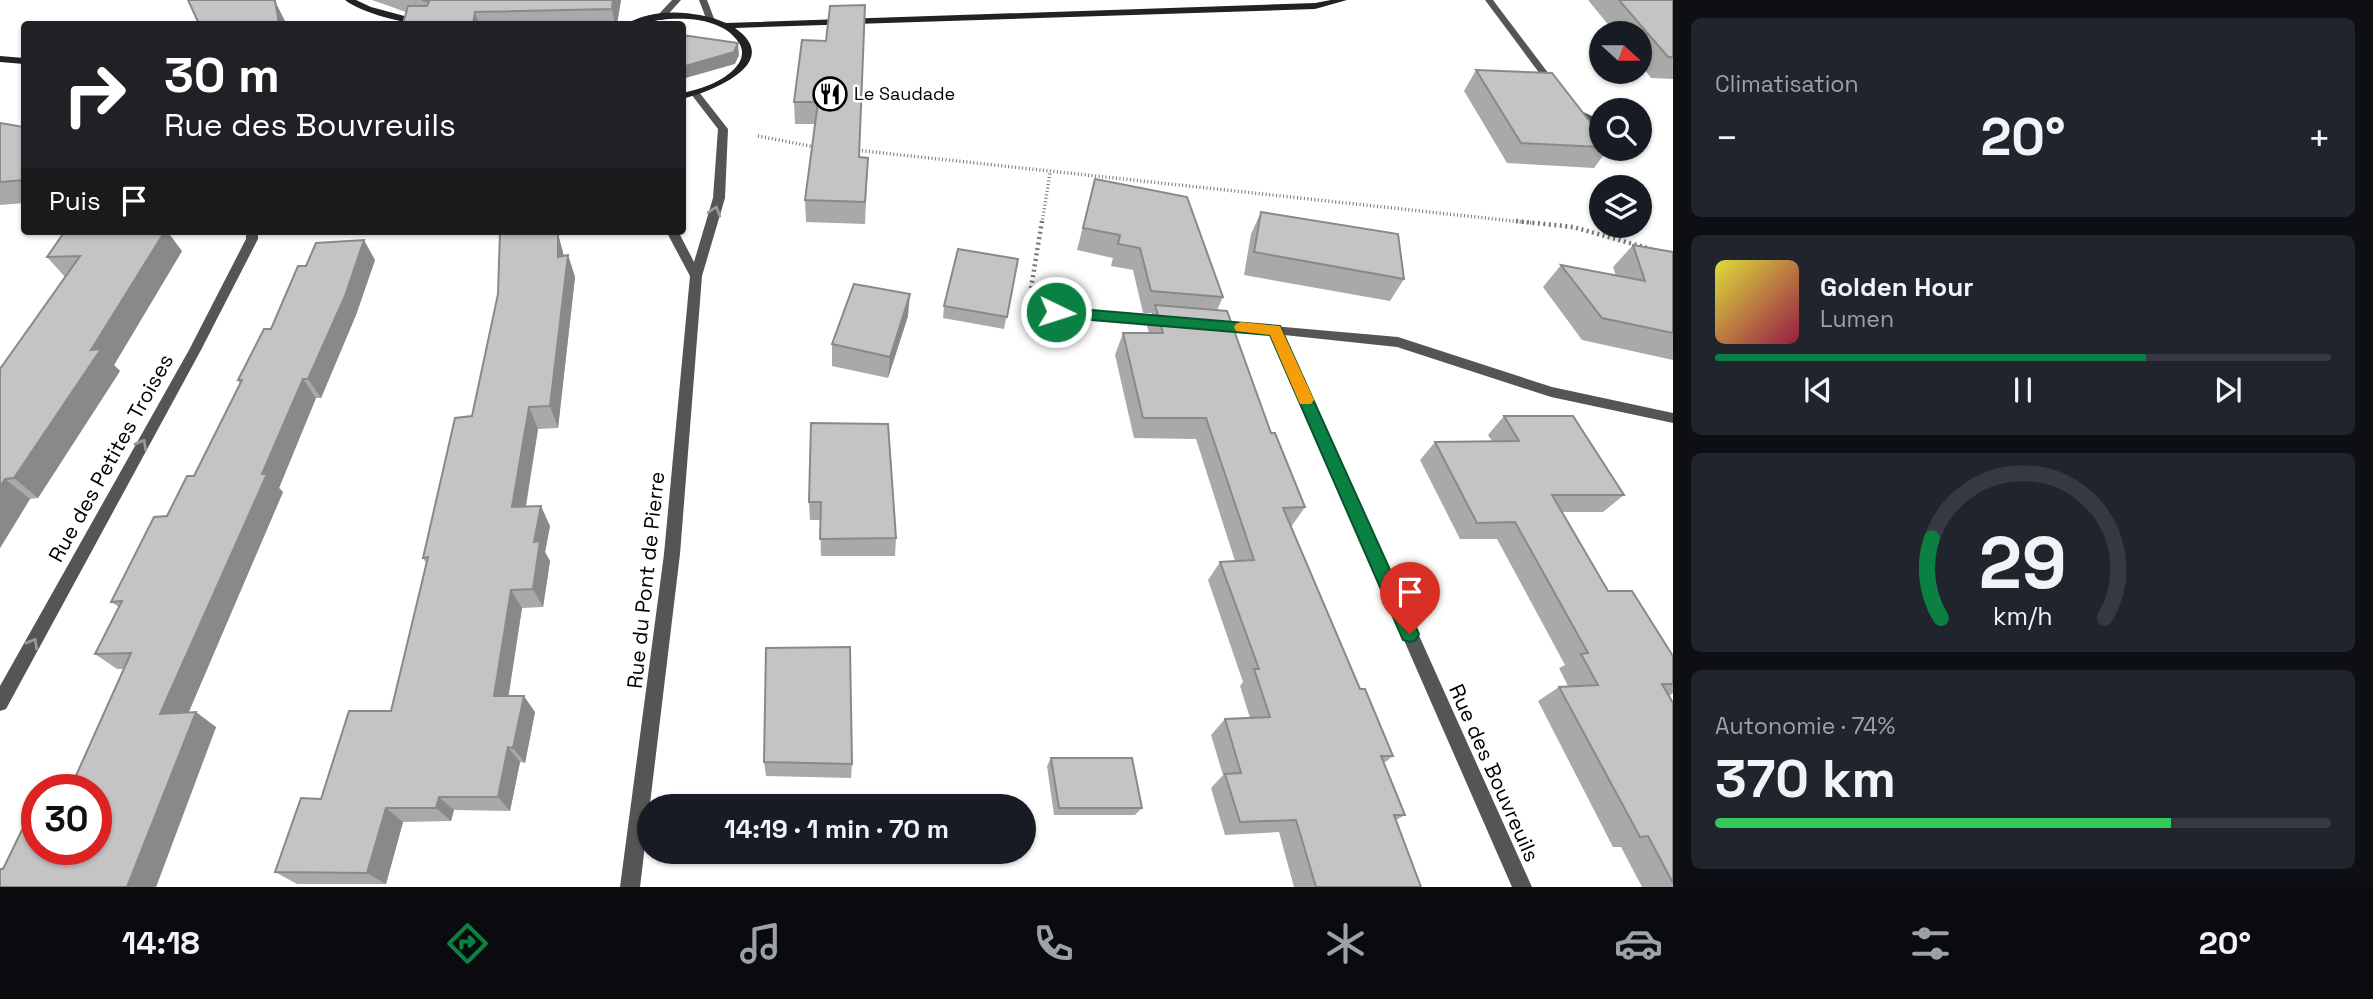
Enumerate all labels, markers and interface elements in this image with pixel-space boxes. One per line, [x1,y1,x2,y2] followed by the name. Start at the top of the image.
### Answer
[1589,21,1652,84] north arrow
[1589,21,1652,238] map controls
[164,44,280,106] text: 30 m
[49,49,140,140] icon: right
[1715,69,1859,99] text: Climatisation
[811,75,849,113] restaurant icon: Le Saudade
[854,82,955,105] place label: Le Saudade
[1589,98,1652,161] button: search
[1980,104,2066,170] text: 20°
[164,105,456,145] text: Rue des Bouvreuils
[1715,114,1739,162] text: −
[2307,114,2331,162] text: +
[1589,175,1652,238] button: layers
[115,182,153,220] icon: arrive
[49,184,101,218] text: Puis
[707,205,722,217] one-way arrow
[1820,270,1974,304] text: Golden Hour
[1019,275,1093,349] position arrow
[1820,304,1894,334] text: Lumen
[42,349,179,567] street label: Rue des Petites Troises
[1799,371,1837,409] icon: previous
[2004,371,2042,409] icon: pause
[2209,371,2247,409] icon: next
[134,438,147,451] one-way arrow
[621,470,670,690] street label: Rue du Pont de Pierre
[1979,517,2067,610] text: 29
[1380,562,1440,634] pin
[1391,573,1429,611] icon: arrive
[1993,600,2053,632] text: km/h
[25,638,38,651] one-way arrow
[1443,680,1546,866] street label: Rue des Bouvreuils
[1715,711,1895,741] text: Autonomie · 74%
[1715,746,1896,812] text: 370 km
[21,774,112,865] speed limit sign: 30
[724,812,949,846] text: 14:19 · 1 min · 70 m
[443,919,492,968] icon: directions
[736,919,785,968] icon: music
[1029,919,1078,968] icon: phone
[1321,919,1370,968] icon: climate
[1614,919,1663,968] icon: car
[1906,919,1955,968] icon: filters
[122,923,200,963] text: 14:18
[2199,923,2251,963] text: 20°

